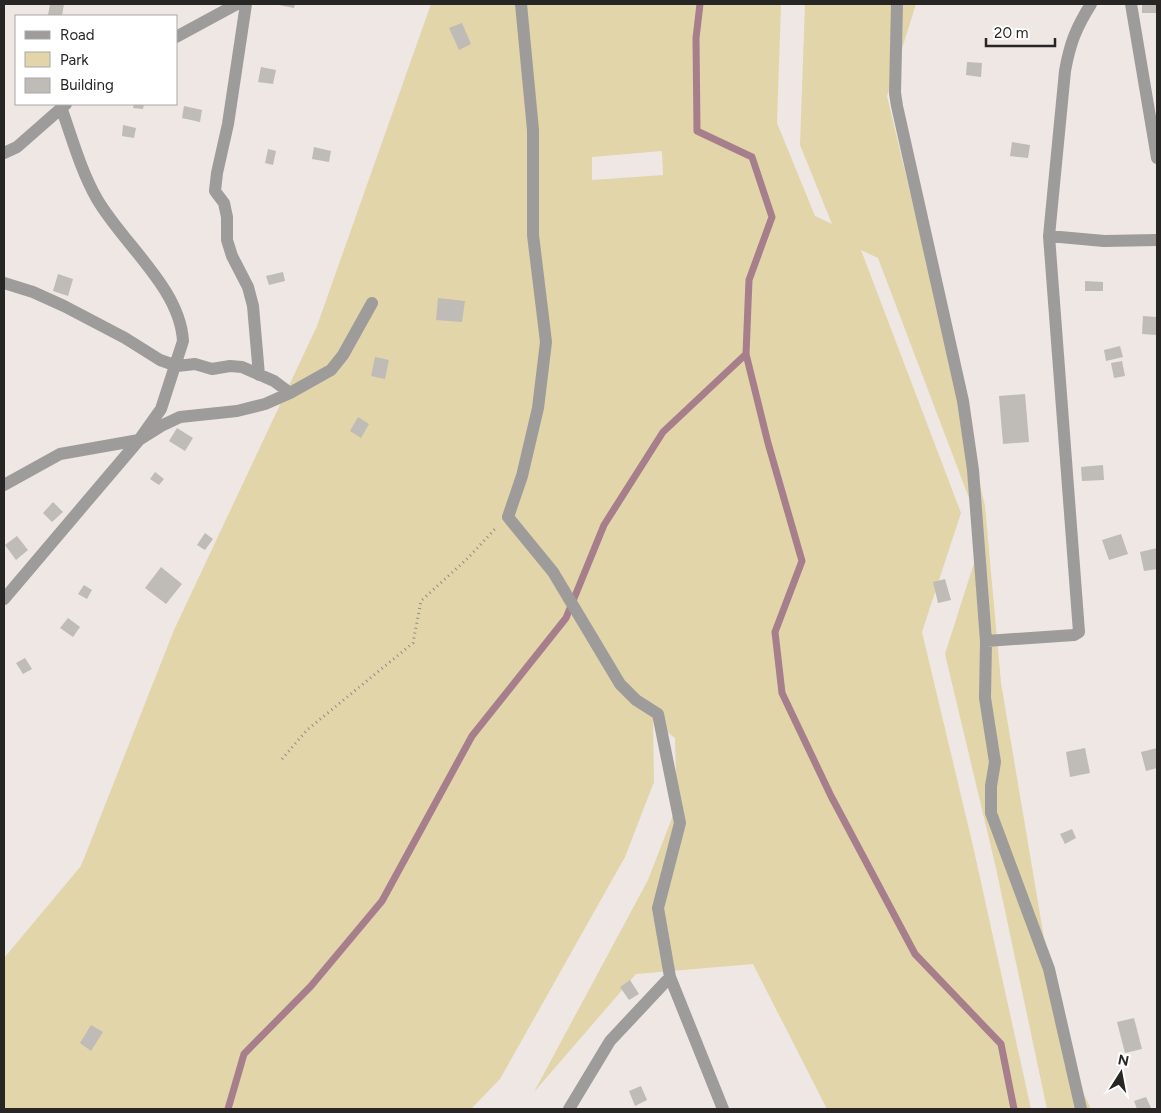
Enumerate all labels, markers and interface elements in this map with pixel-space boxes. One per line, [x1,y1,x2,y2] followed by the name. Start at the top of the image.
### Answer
[15,15,178,105] legend
[986,15,1055,47] scale bar
[994,24,1028,42] text: 20 m
[60,26,95,44] text: Road
[60,51,89,69] text: Park
[60,76,114,94] text: Building
[1096,1048,1146,1098] north arrow
[1116,1051,1130,1070] text: N

